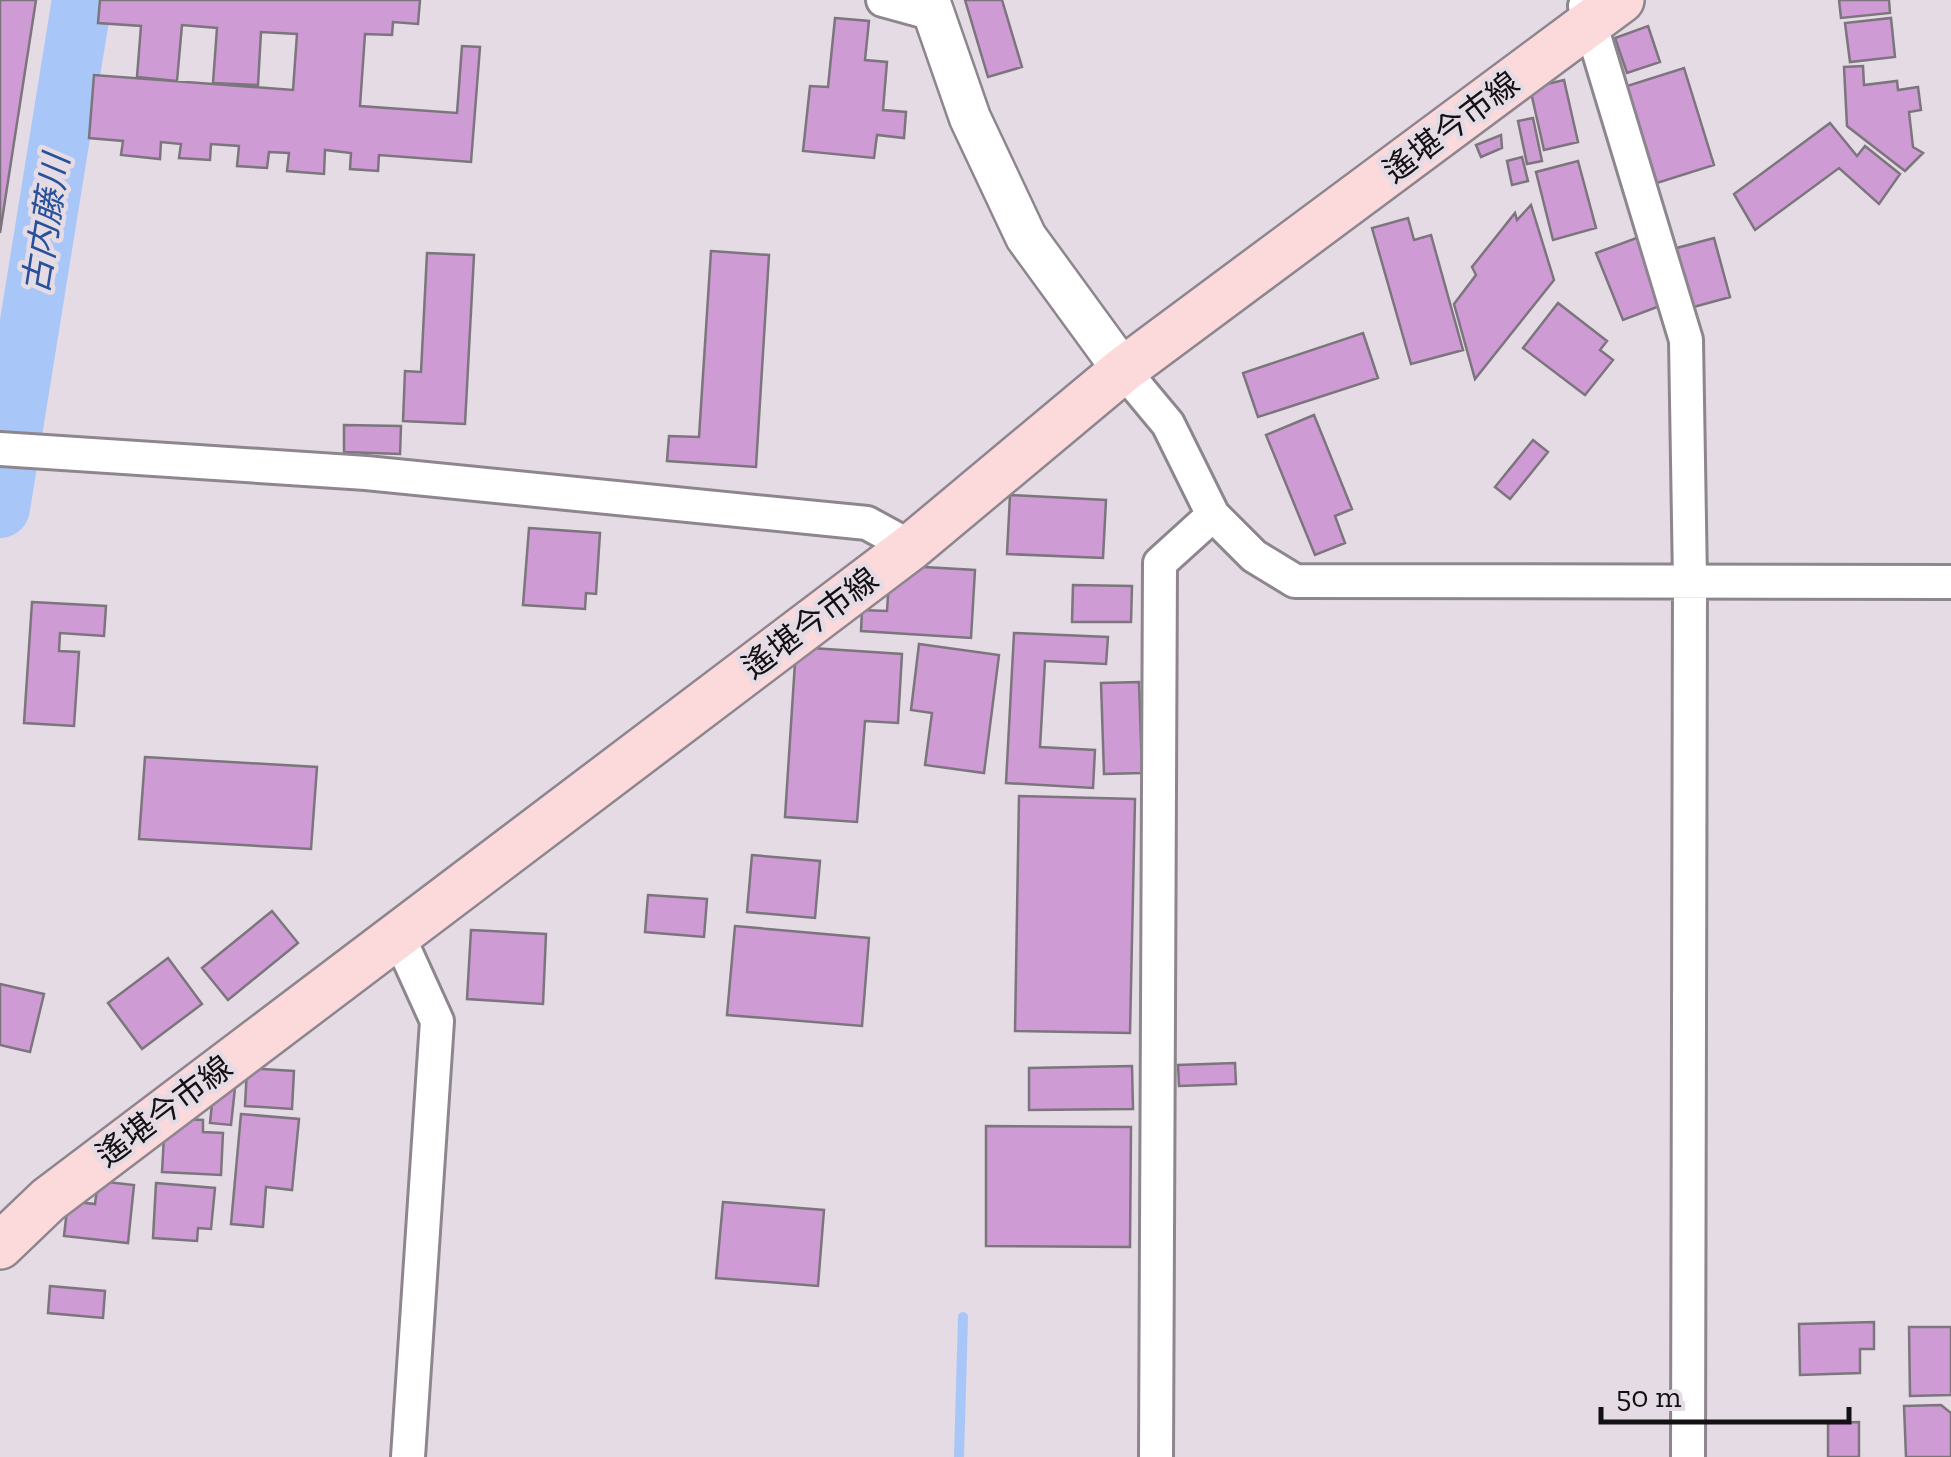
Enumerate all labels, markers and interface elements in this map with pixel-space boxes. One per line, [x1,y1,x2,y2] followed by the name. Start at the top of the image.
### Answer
[1376,64,1526,190] street label: 遙堪今市線
[14,148,78,296] water label: 古内藤川
[735,560,885,686] street label: 遙堪今市線
[89,1048,239,1174] street label: 遙堪今市線
[1601,1362,1848,1424] scale bar
[1616,1379,1681,1415] text: 50 m

